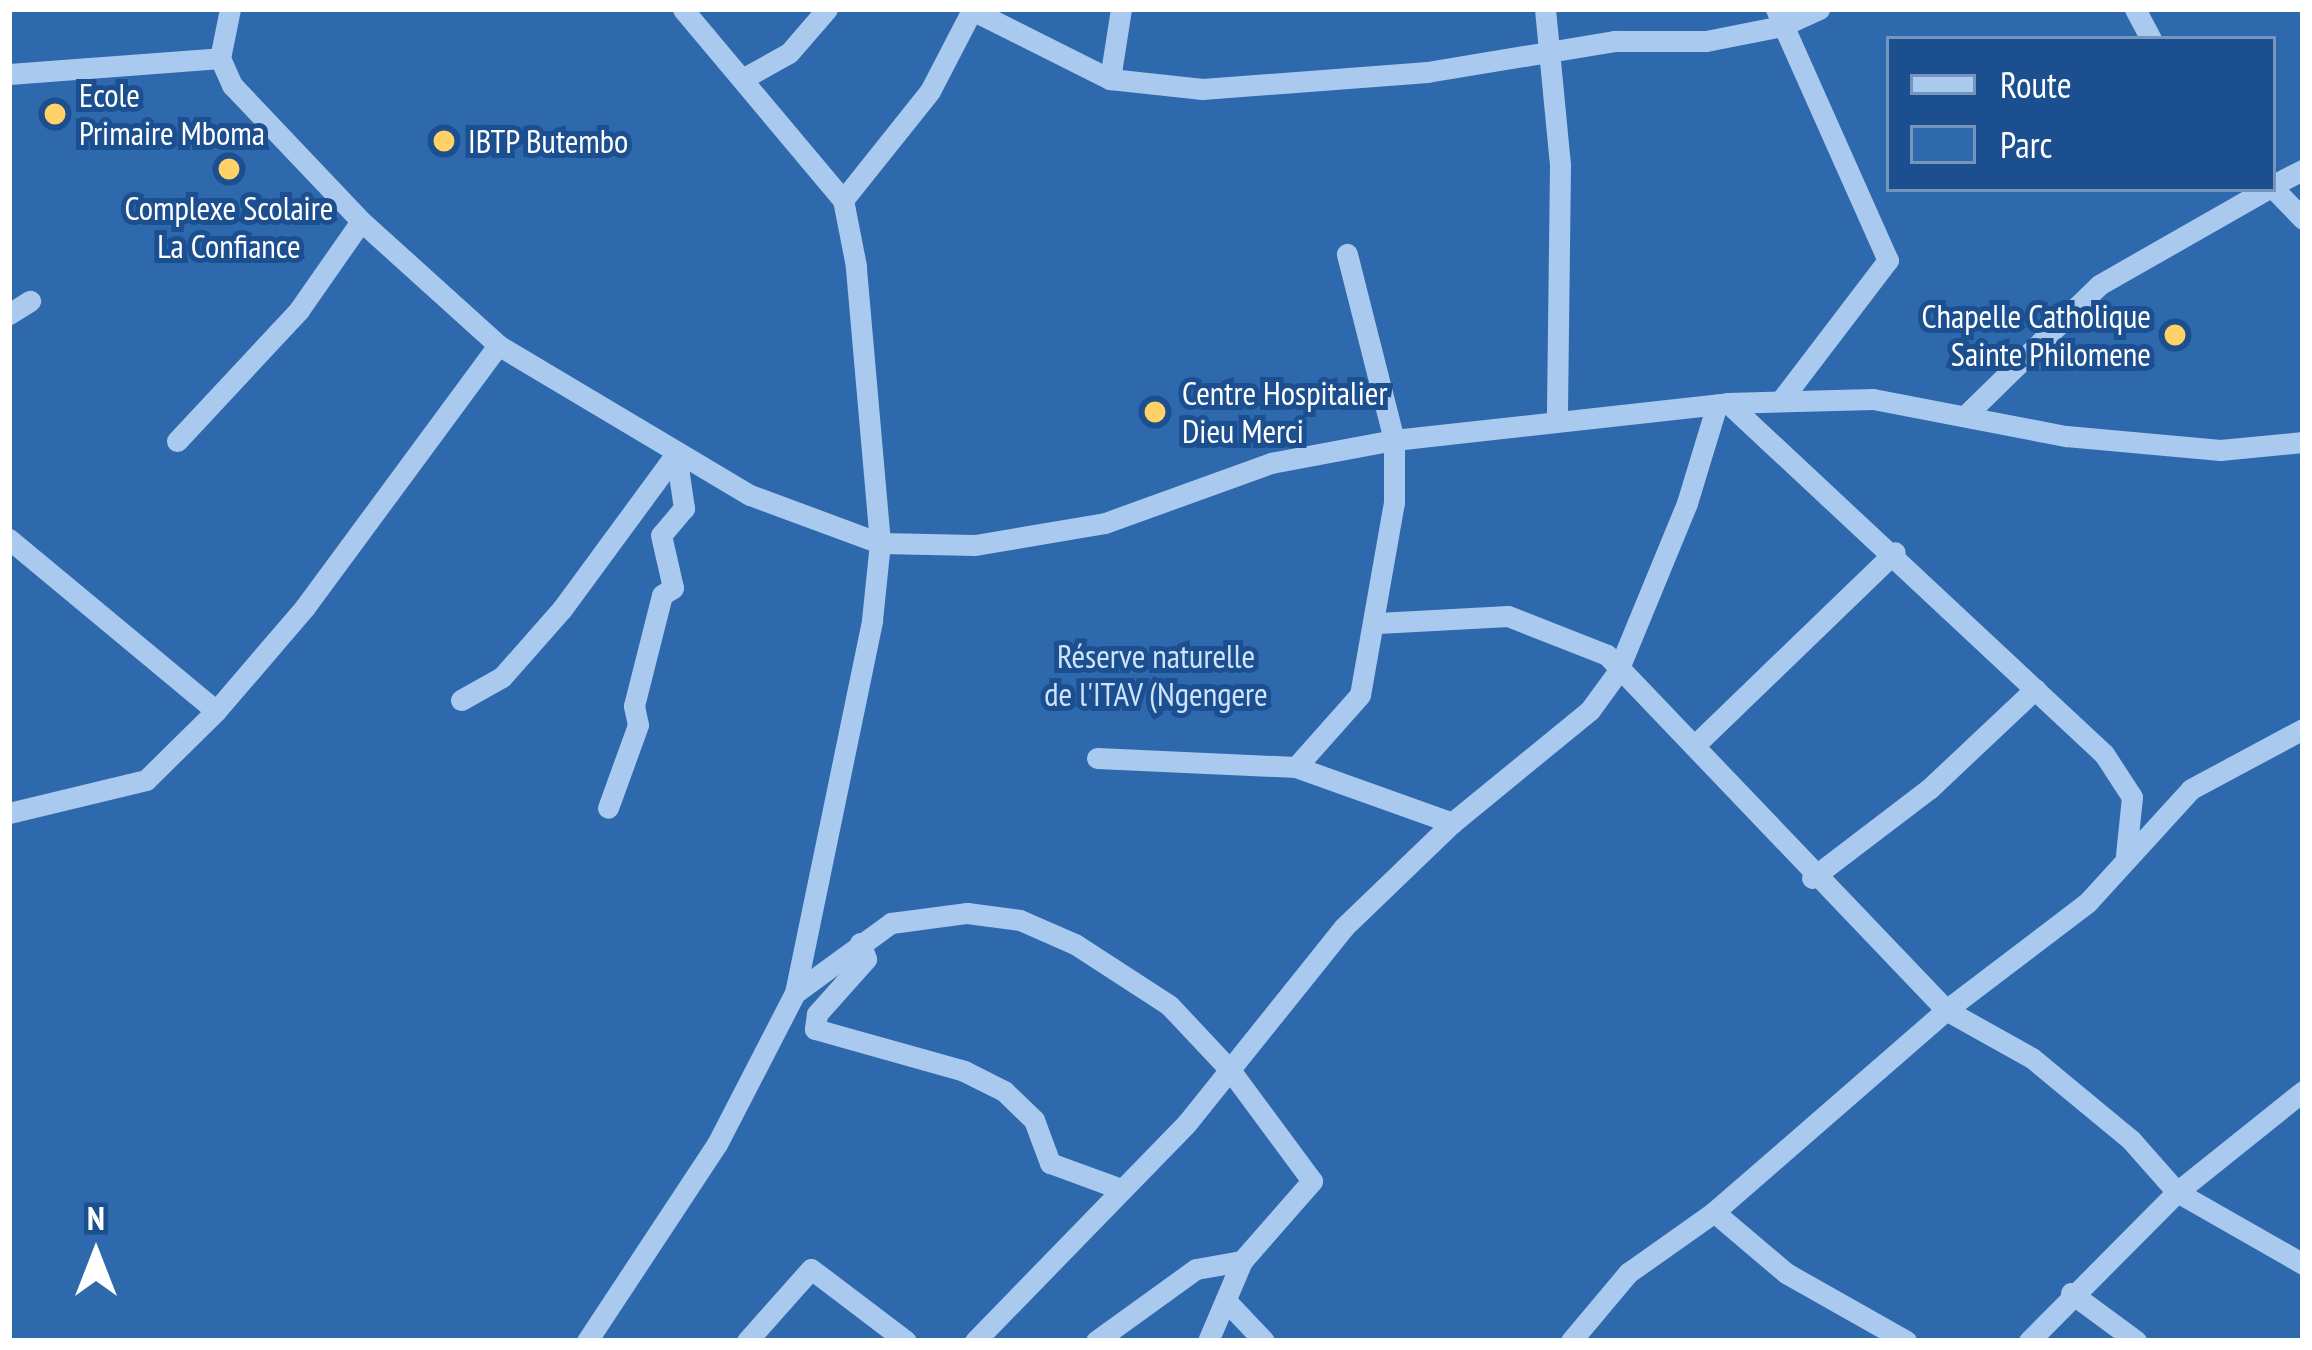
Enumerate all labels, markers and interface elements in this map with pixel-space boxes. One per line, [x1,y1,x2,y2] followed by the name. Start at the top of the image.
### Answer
[1886,36,2276,192] legend
[2000,61,2072,108] text: Route
[79,75,265,153] place label: Ecole Primaire Mboma
[42,101,68,127] marker: Ecole Primaire Mboma
[468,121,629,161] place label: IBTP Butembo
[2000,121,2052,168] text: Parc
[431,128,457,154] marker: IBTP Butembo
[216,156,242,182] marker: Complexe Scolaire La Confiance
[125,188,333,266] place label: Complexe Scolaire La Confiance
[1921,296,2151,374] place label: Chapelle Catholique Sainte Philomene
[2162,322,2188,348] marker: Chapelle Catholique Sainte Philomene
[1182,373,1387,451] place label: Centre Hospitalier Dieu Merci
[1139,396,1171,428] marker: Centre Hospitalier Dieu Merci
[1044,636,1268,714] park label: Réserve naturelle de l'ITAV (Ngengere
[36,1194,156,1314] north arrow
[87,1196,105,1239] text: N

